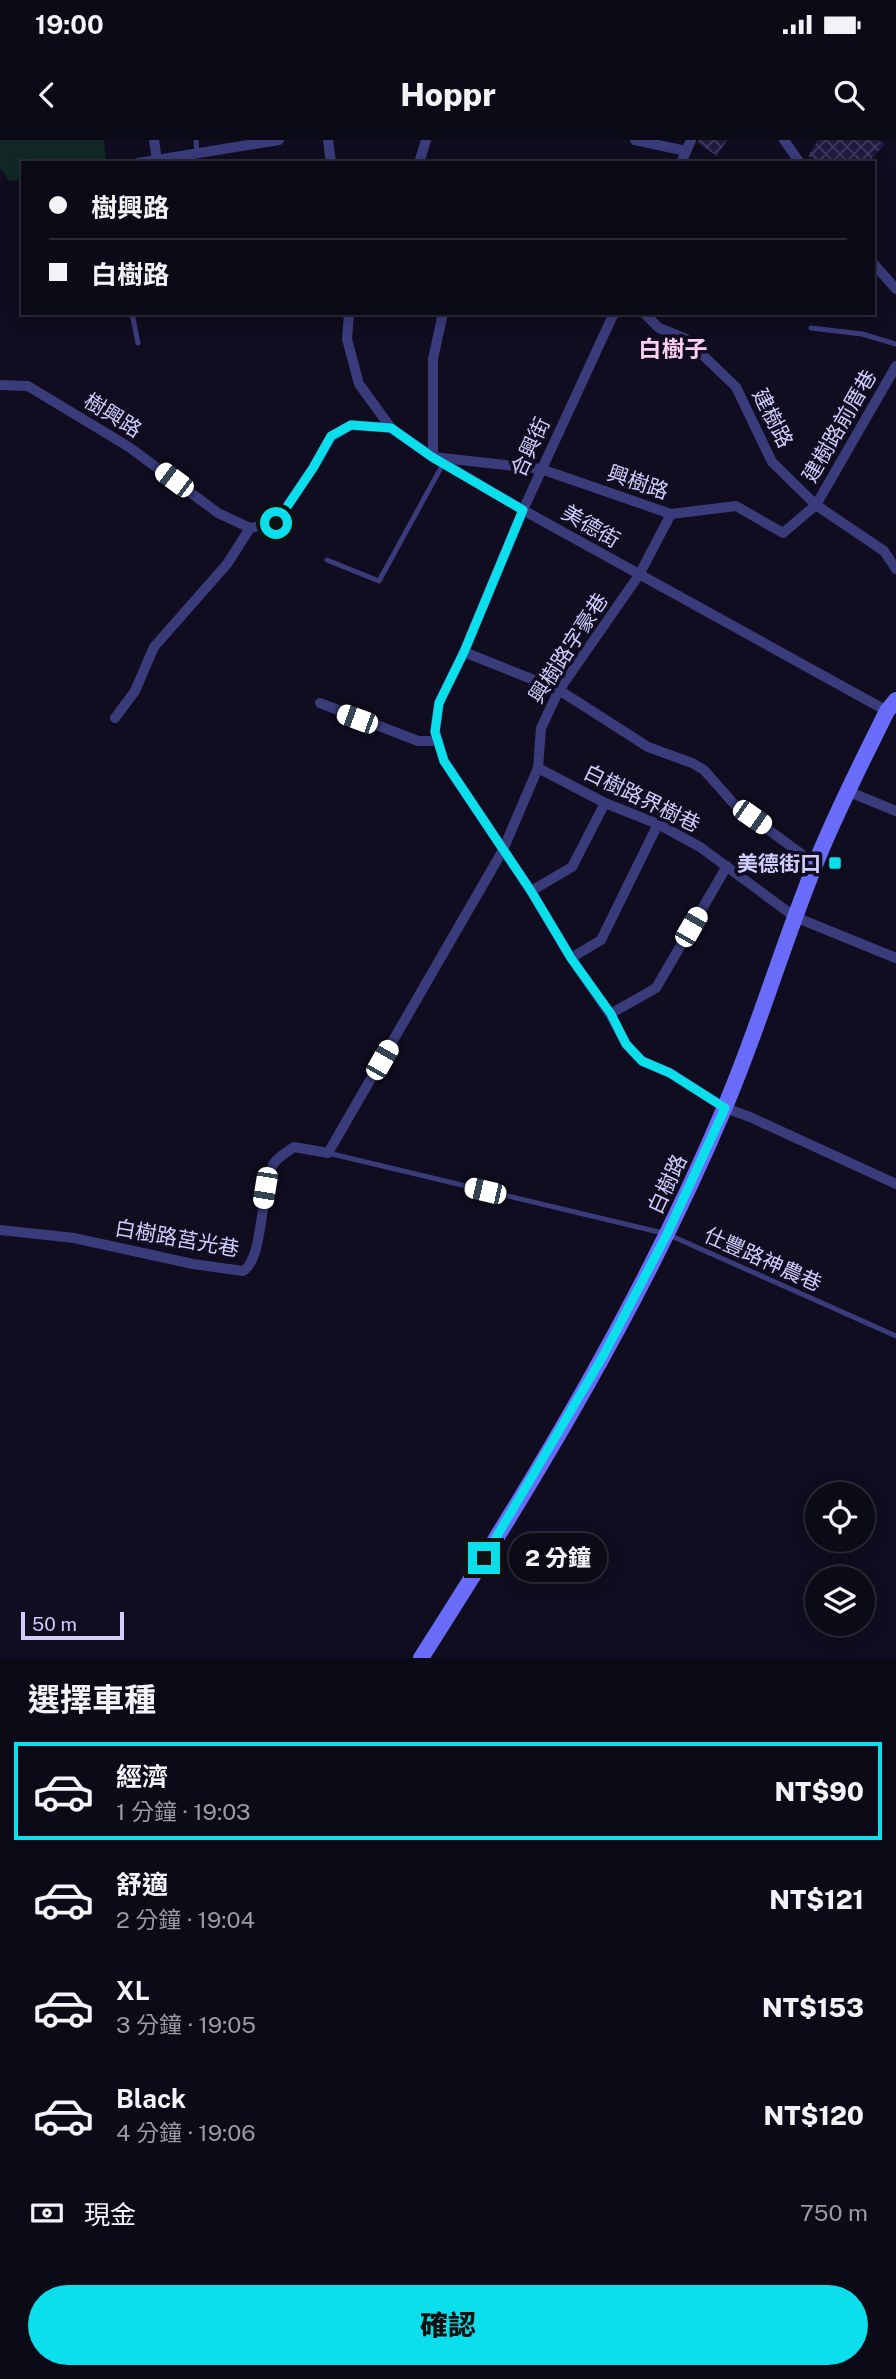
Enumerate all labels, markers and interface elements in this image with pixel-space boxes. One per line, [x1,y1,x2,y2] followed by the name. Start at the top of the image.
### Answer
[35,9,104,40] text: 19:00
[28,76,66,114] icon: back
[400,76,496,113] text: Hoppr
[830,76,868,114] icon: search
[91,192,169,223] text: 樹興路
[91,259,169,290] text: 白樹路
[639,335,708,362] district label: 白樹子
[797,365,881,487] street label: 建樹路前厝巷
[748,384,798,452] street label: 建樹路
[80,388,146,442] street label: 樹興路
[505,413,555,481] street label: 合興街
[151,459,198,501] car
[604,460,672,504] street label: 興樹路
[557,499,625,553] street label: 美德街
[260,507,292,539] route start
[523,588,613,708] street label: 興樹路字豪巷
[334,702,381,736] car
[580,759,704,837] street label: 白樹路界樹巷
[729,796,776,838] car
[737,851,821,876] place label: 美德街口
[827,855,843,871] marker: 美德街口
[672,904,711,950] car
[363,1037,402,1083] car
[642,1150,692,1218] street label: 白樹路
[252,1166,279,1210] car
[463,1176,508,1206] car
[113,1215,241,1261] street label: 白樹路莒光巷
[700,1222,826,1296] street label: 仕豐路神農巷
[805,1482,875,1636] map controls
[805,1482,875,1552] button: locate
[508,1534,606,1582] callout: 2 分鐘
[468,1542,500,1574] route end
[525,1544,591,1571] text: 2 分鐘
[805,1566,875,1636] button: layers
[21,1609,124,1641] scale bar
[32,1613,77,1635] text: 50 m
[28,1681,156,1718] text: 選擇車種
[32,1760,95,1823] icon: car
[116,1761,168,1792] text: 經濟
[774,1776,864,1807] text: NT$90
[116,1798,251,1825] text: 1 分鐘 · 19:03
[32,1868,95,1931] icon: car
[116,1869,168,1900] text: 舒適
[769,1884,864,1915] text: NT$121
[116,1906,255,1933] text: 2 分鐘 · 19:04
[116,1975,150,2006] text: XL
[32,1976,95,2039] icon: car
[762,1992,864,2023] text: NT$153
[116,2011,256,2038] text: 3 分鐘 · 19:05
[116,2083,186,2114] text: Black
[32,2084,95,2147] icon: car
[764,2100,864,2131] text: NT$120
[116,2119,256,2146] text: 4 分鐘 · 19:06
[28,2194,66,2232] icon: cash
[84,2199,136,2230] text: 現金
[800,2199,868,2226] text: 750 m
[28,2285,868,2365] button: 確認

